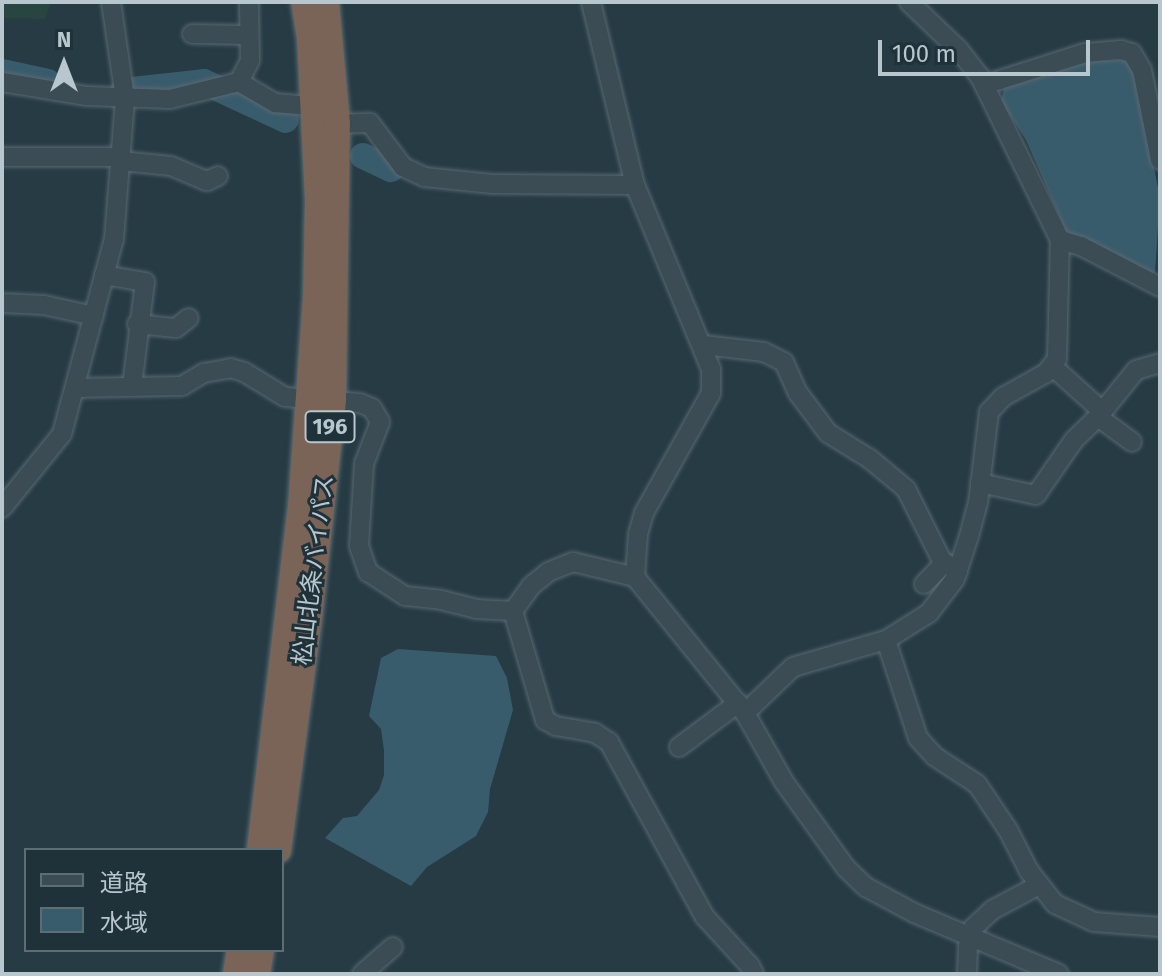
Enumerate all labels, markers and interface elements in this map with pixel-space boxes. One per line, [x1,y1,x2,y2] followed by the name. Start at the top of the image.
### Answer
[24,24,104,104] north arrow
[882,24,1094,74] scale bar
[57,26,71,53] text: N
[892,40,956,68] text: 100 m
[304,409,356,445] road number: 196
[288,473,340,667] street label: 松山北条バイパス
[24,848,284,952] legend
[100,869,148,897] text: 道路
[100,909,148,937] text: 水域

